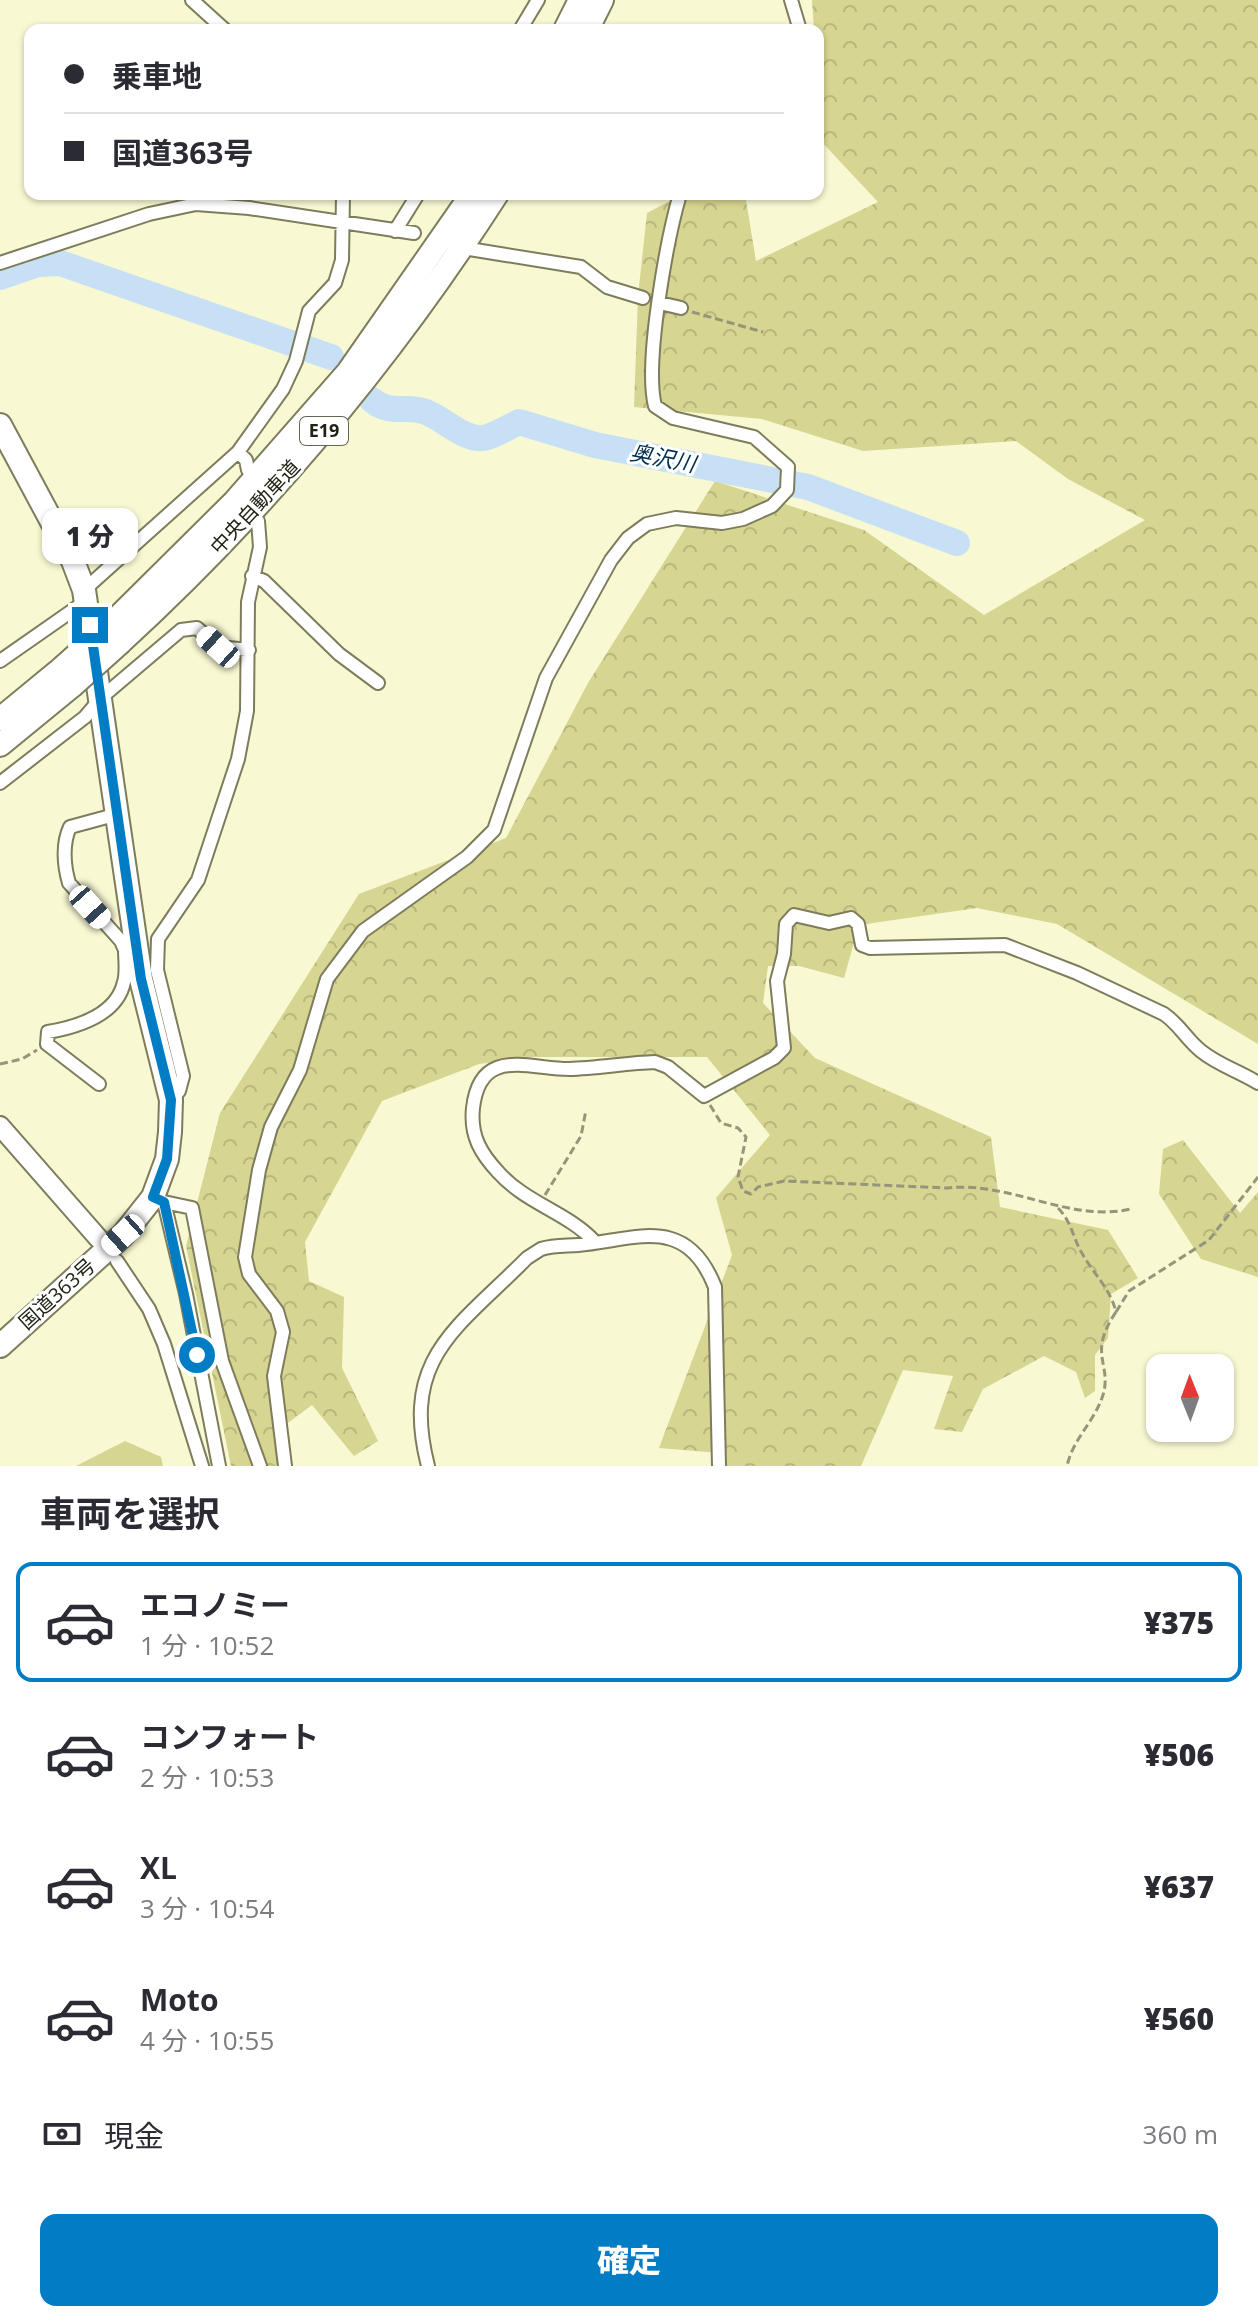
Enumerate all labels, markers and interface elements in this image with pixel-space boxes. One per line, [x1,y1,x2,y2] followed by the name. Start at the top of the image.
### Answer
[112,55,202,96] text: 乗車地
[112,132,253,173] text: 国道363号
[300,417,348,445] road number: E19
[628,436,700,478] water label: 奥沢川
[204,454,305,560] street label: 中央自動車道
[42,509,138,565] callout: 1 分
[66,518,114,554] text: 1 分
[72,607,108,643] route end
[192,622,244,672] car
[65,881,115,933] car
[97,1210,149,1260] car
[13,1252,101,1335] street label: 国道363号
[179,1337,215,1373] route start
[1146,1354,1234,1442] north arrow
[1146,1354,1234,1442] map controls
[40,1489,220,1538] text: 車両を選択
[140,1584,290,1625] text: エコノミー
[44,1586,116,1658] icon: car
[1144,1602,1214,1643] text: ¥375
[140,1627,274,1663] text: 1 分 · 10:52
[140,1716,319,1757] text: コンフォート
[44,1718,116,1790] icon: car
[1144,1734,1214,1775] text: ¥506
[140,1759,274,1795] text: 2 分 · 10:53
[140,1847,177,1888] text: XL
[44,1850,116,1922] icon: car
[1144,1866,1214,1907] text: ¥637
[140,1890,274,1926] text: 3 分 · 10:54
[140,1979,218,2020] text: Moto
[44,1982,116,2054] icon: car
[1144,1998,1214,2039] text: ¥560
[140,2022,274,2058] text: 4 分 · 10:55
[40,2112,84,2156] icon: cash
[104,2115,164,2156] text: 現金
[1143,2116,1218,2152] text: 360 m
[40,2214,1218,2306] button: 確定

